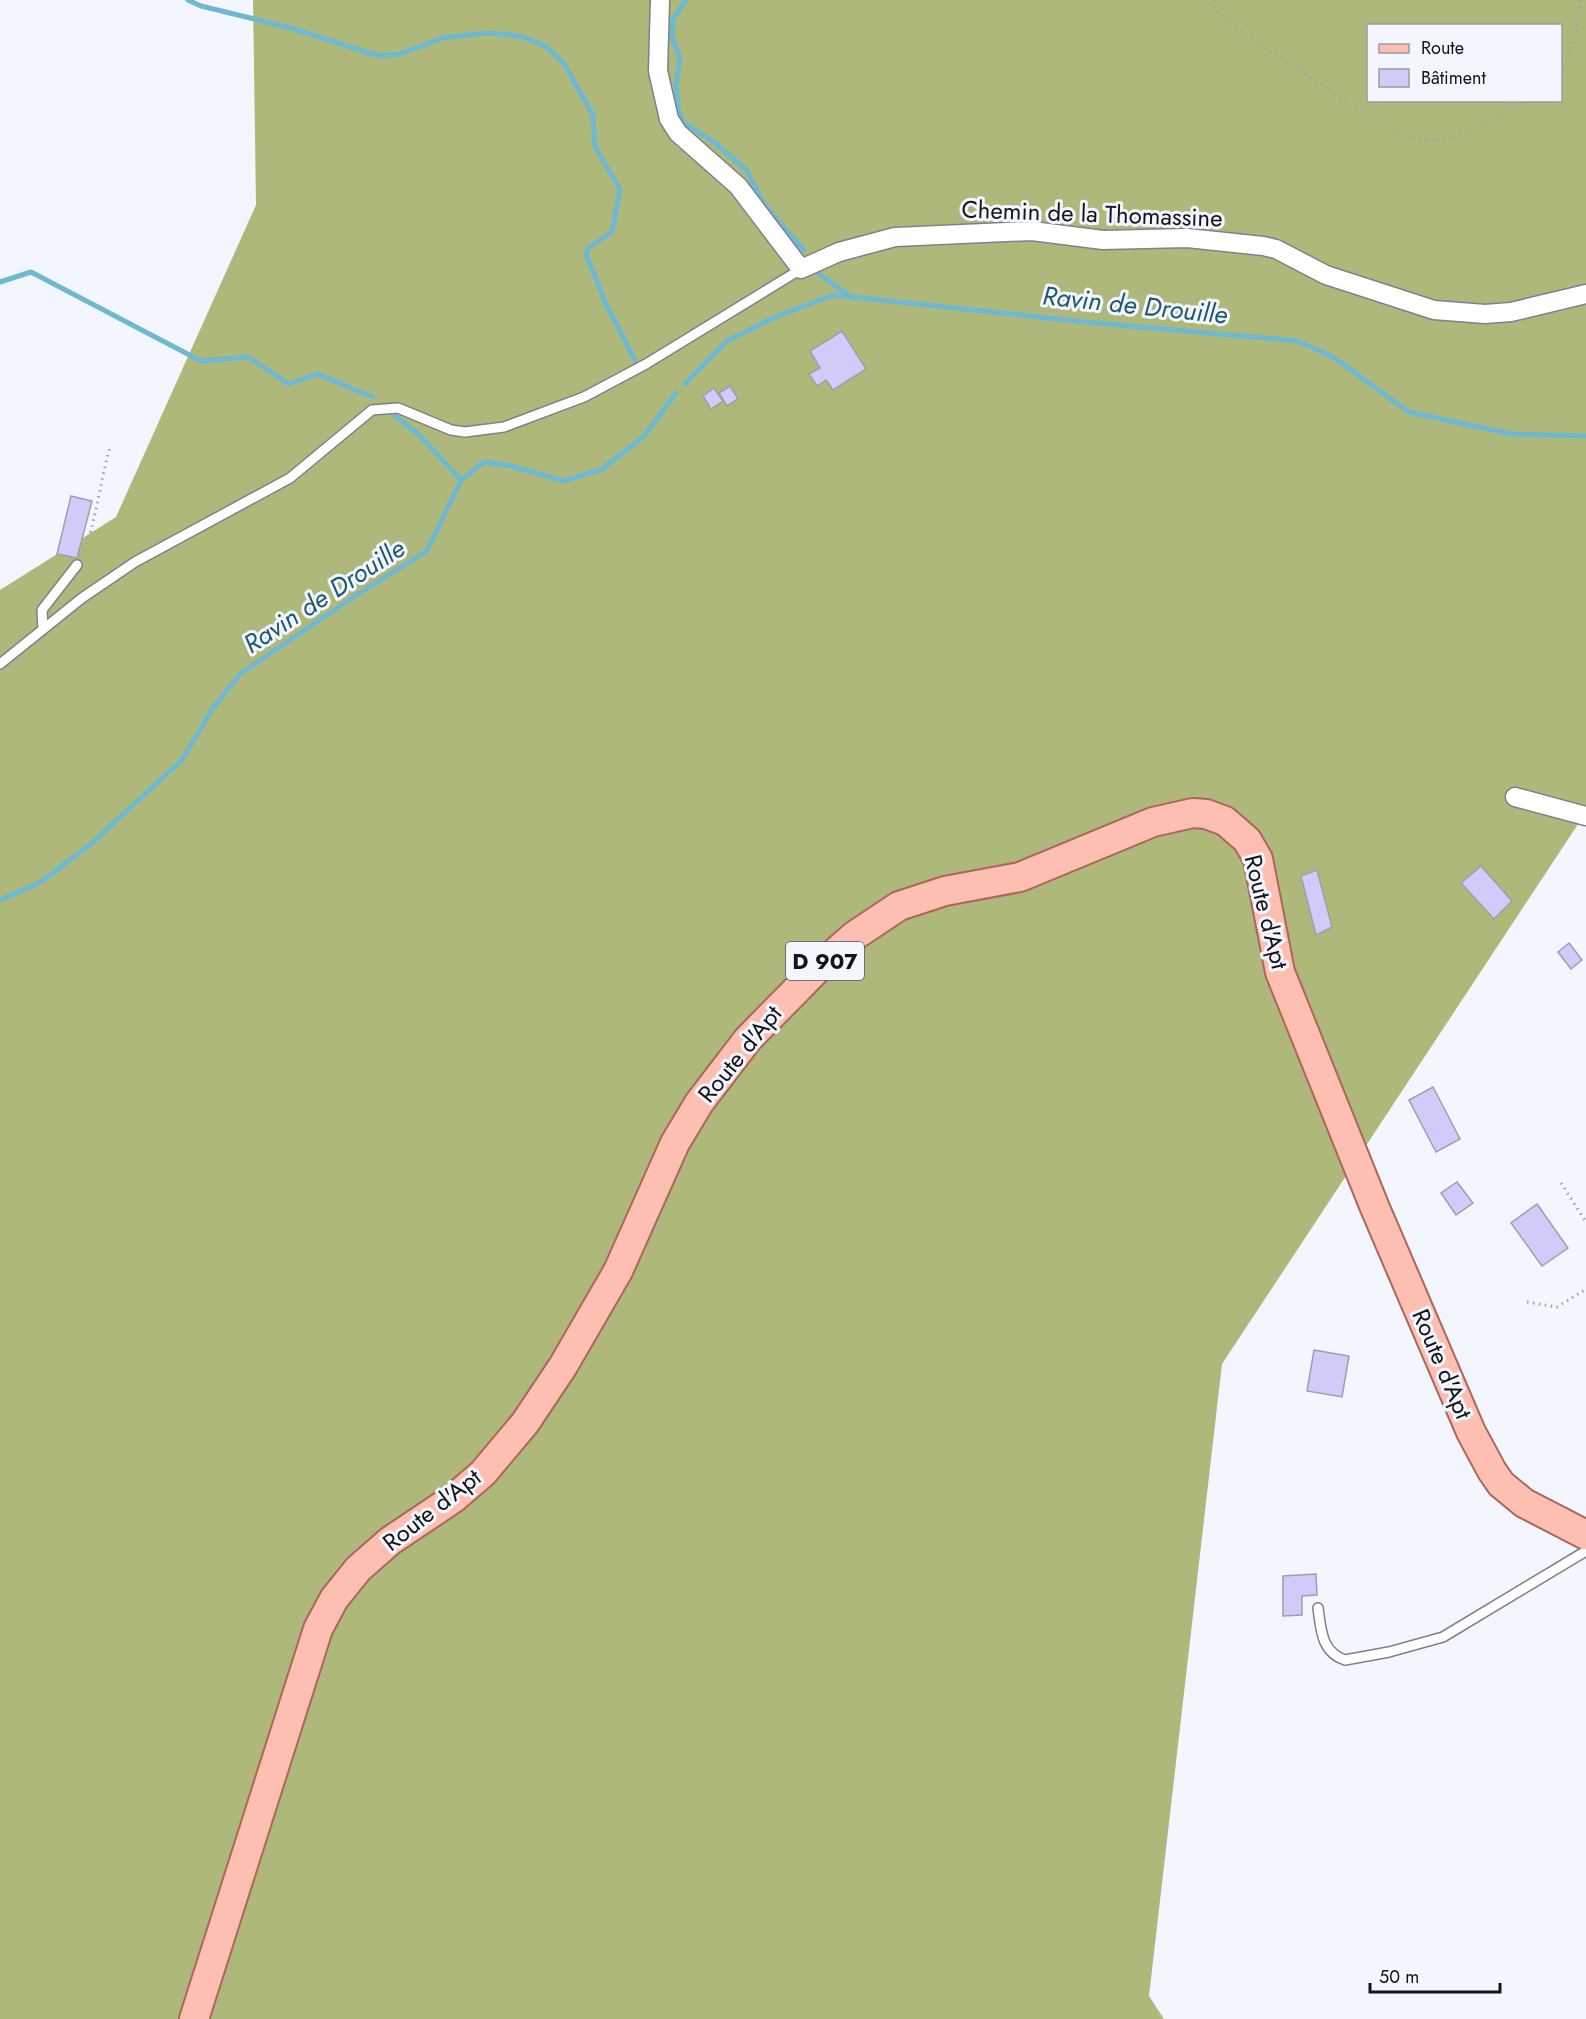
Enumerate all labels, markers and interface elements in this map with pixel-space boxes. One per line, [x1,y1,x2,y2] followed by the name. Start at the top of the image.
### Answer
[1367,24,1562,102] legend
[1421,35,1464,61] text: Route
[1421,65,1487,91] text: Bâtiment
[961,191,1223,236] street label: Chemin de la Thomassine
[1041,276,1229,334] water label: Ravin de Drouille
[236,529,412,663] water label: Ravin de Drouille
[1235,851,1298,973] street label: Route d'Apt
[786,942,864,980] road number: D 907
[689,997,790,1110] street label: Route d'Apt
[1404,1303,1481,1425] street label: Route d'Apt
[375,1460,489,1559] street label: Route d'Apt
[1370,1956,1500,1994] scale bar
[1379,1964,1419,1990] text: 50 m

